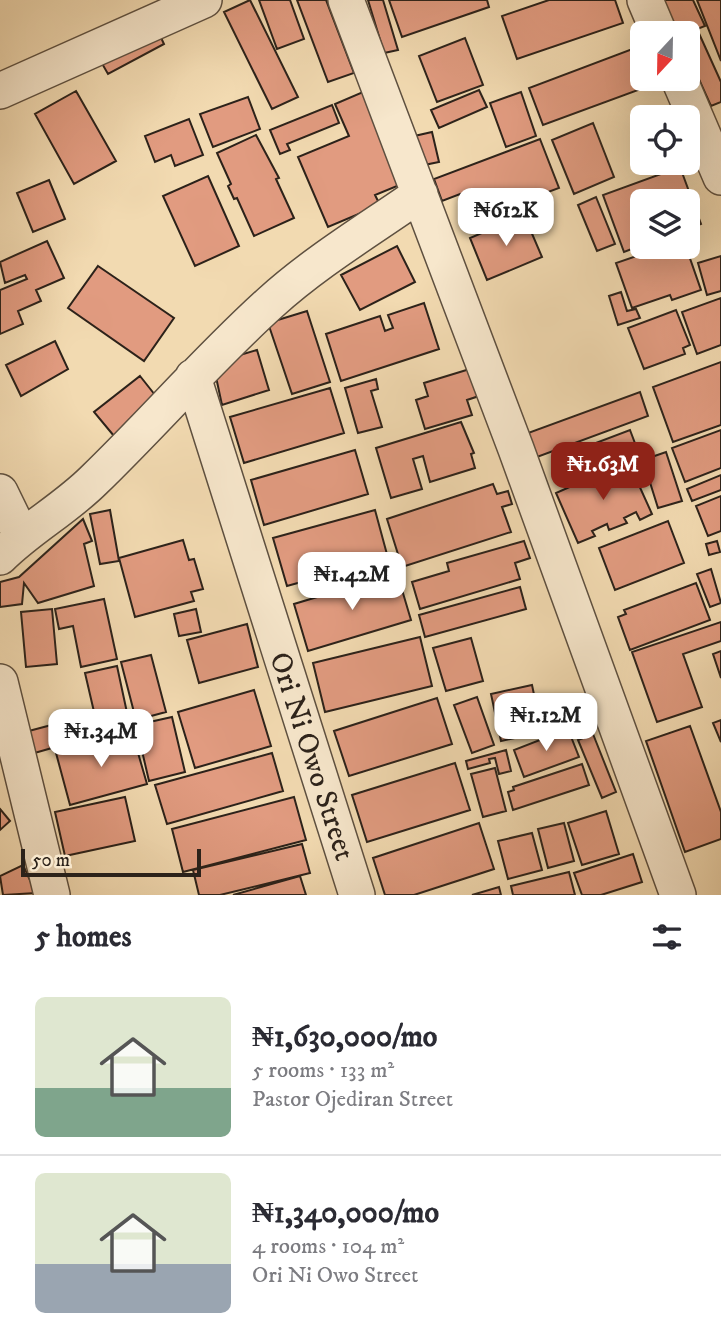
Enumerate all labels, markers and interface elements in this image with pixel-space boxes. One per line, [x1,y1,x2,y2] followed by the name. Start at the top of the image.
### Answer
[630,21,700,91] north arrow
[630,21,700,259] map controls
[630,105,700,175] button: locate
[457,188,555,248] pin: ₦612K
[630,189,700,259] button: layers
[474,196,538,225] text: ₦612K
[546,442,660,502] pin: ₦1.63M
[567,450,639,479] text: ₦1.63M
[295,552,409,612] pin: ₦1.42M
[314,560,390,589] text: ₦1.42M
[260,648,363,865] street label: Ori Ni Owo Street
[489,694,603,753] pin: ₦1.12M
[510,701,582,730] text: ₦1.12M
[44,710,158,769] pin: ₦1.34M
[64,717,138,746] text: ₦1.34M
[21,846,201,878] scale bar
[32,849,70,872] text: 50 m
[648,918,686,956] icon: filters
[35,919,131,956] text: 5 homes
[252,1019,437,1056] text: ₦1,630,000/mo
[91,1025,175,1109] icon: home
[252,1056,394,1085] text: 5 rooms · 133 m²
[252,1085,453,1114] text: Pastor Ojediran Street
[252,1195,439,1232] text: ₦1,340,000/mo
[91,1201,175,1285] icon: home
[252,1232,404,1261] text: 4 rooms · 104 m²
[252,1261,418,1290] text: Ori Ni Owo Street

